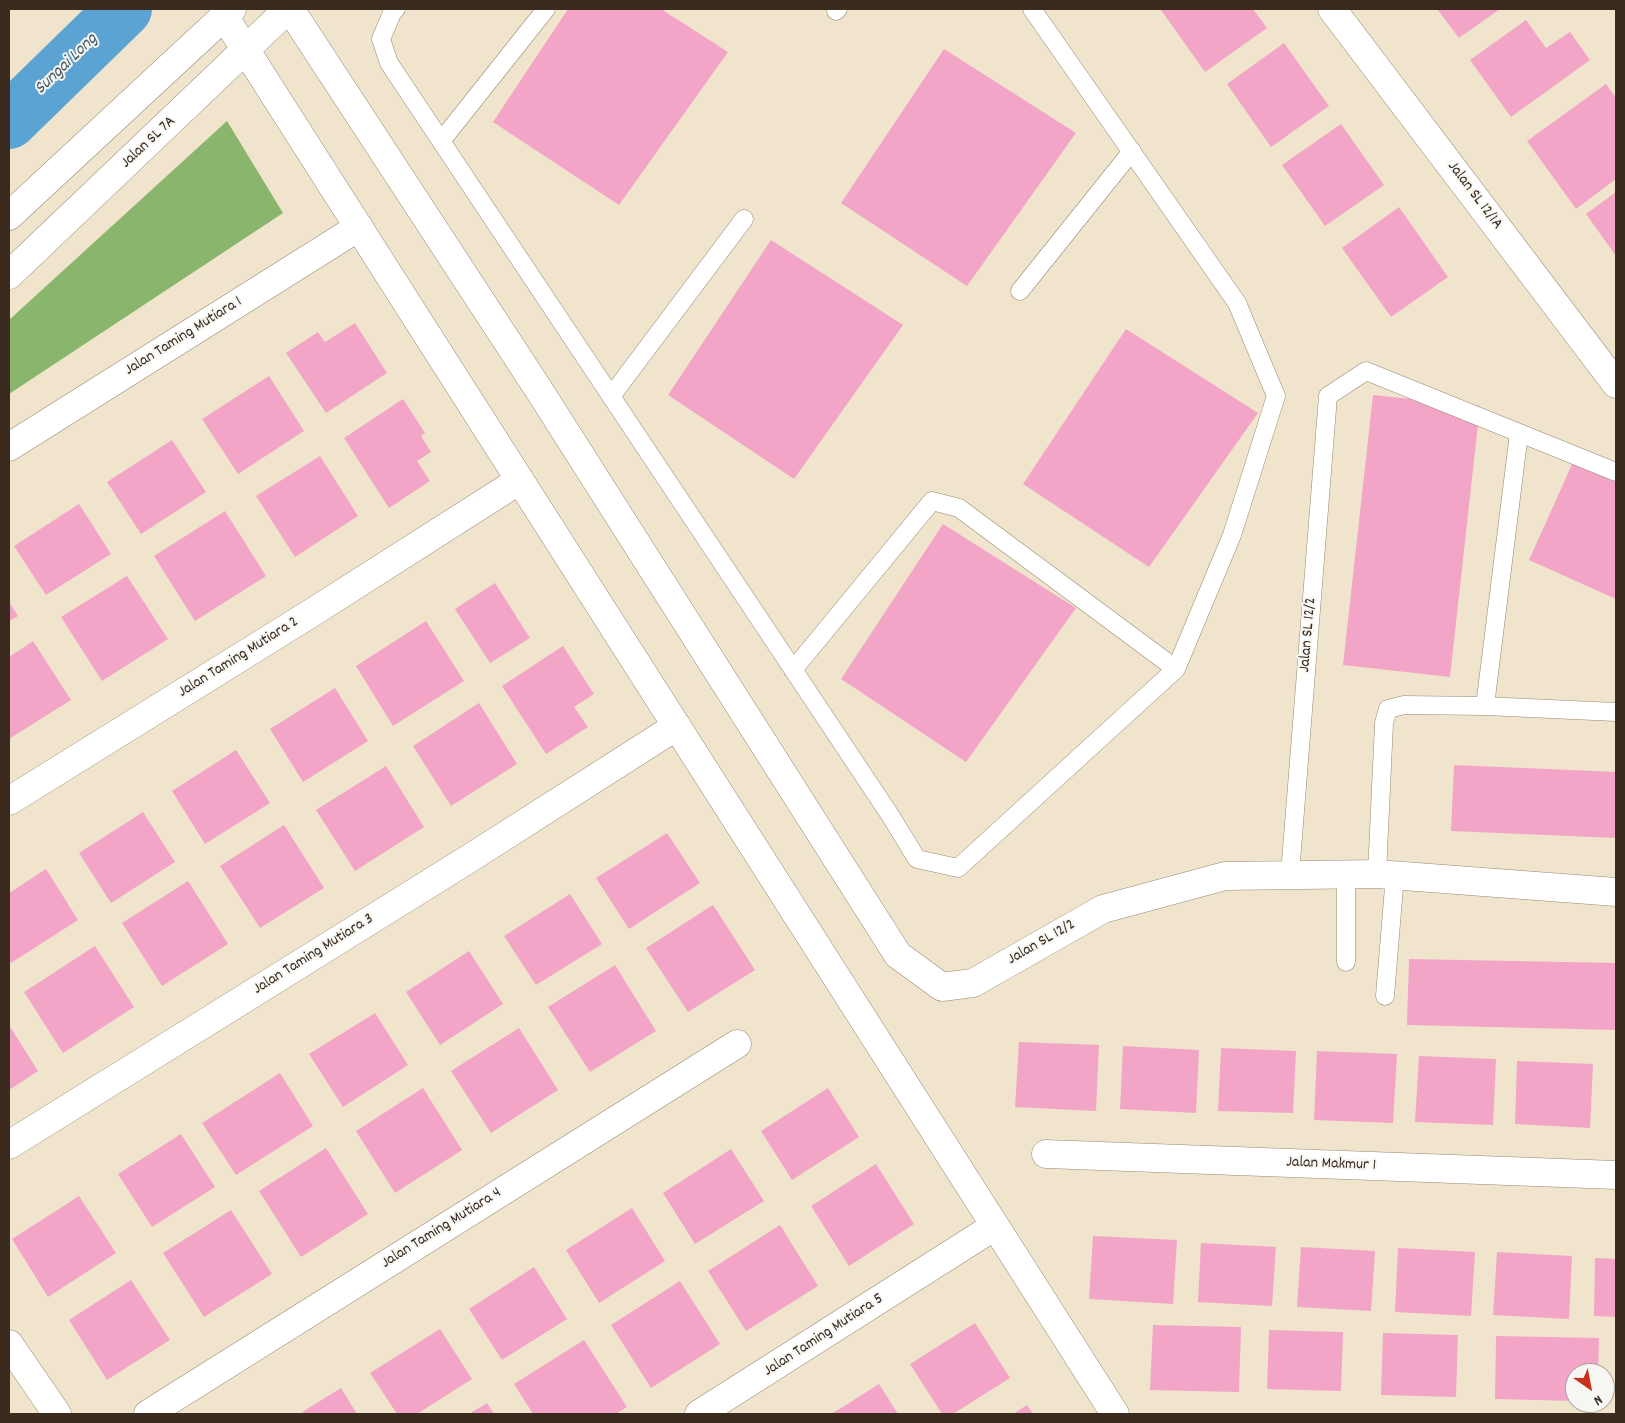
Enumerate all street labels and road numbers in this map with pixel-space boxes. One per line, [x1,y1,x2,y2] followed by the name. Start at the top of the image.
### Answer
[118,113,180,173] street label: Jalan SL 7A
[1442,158,1506,234] street label: Jalan SL 12/1A
[122,293,246,381] street label: Jalan Taming Mutiara 1
[1296,597,1322,673] street label: Jalan SL 12/2
[175,613,303,703] street label: Jalan Taming Mutiara 2
[250,910,378,1000] street label: Jalan Taming Mutiara 3
[1005,916,1079,970] street label: Jalan SL 12/2
[1286,1154,1376,1176] street label: Jalan Makmur 1
[378,1184,506,1274] street label: Jalan Taming Mutiara 4
[761,1290,887,1382] street label: Jalan Taming Mutiara 5

